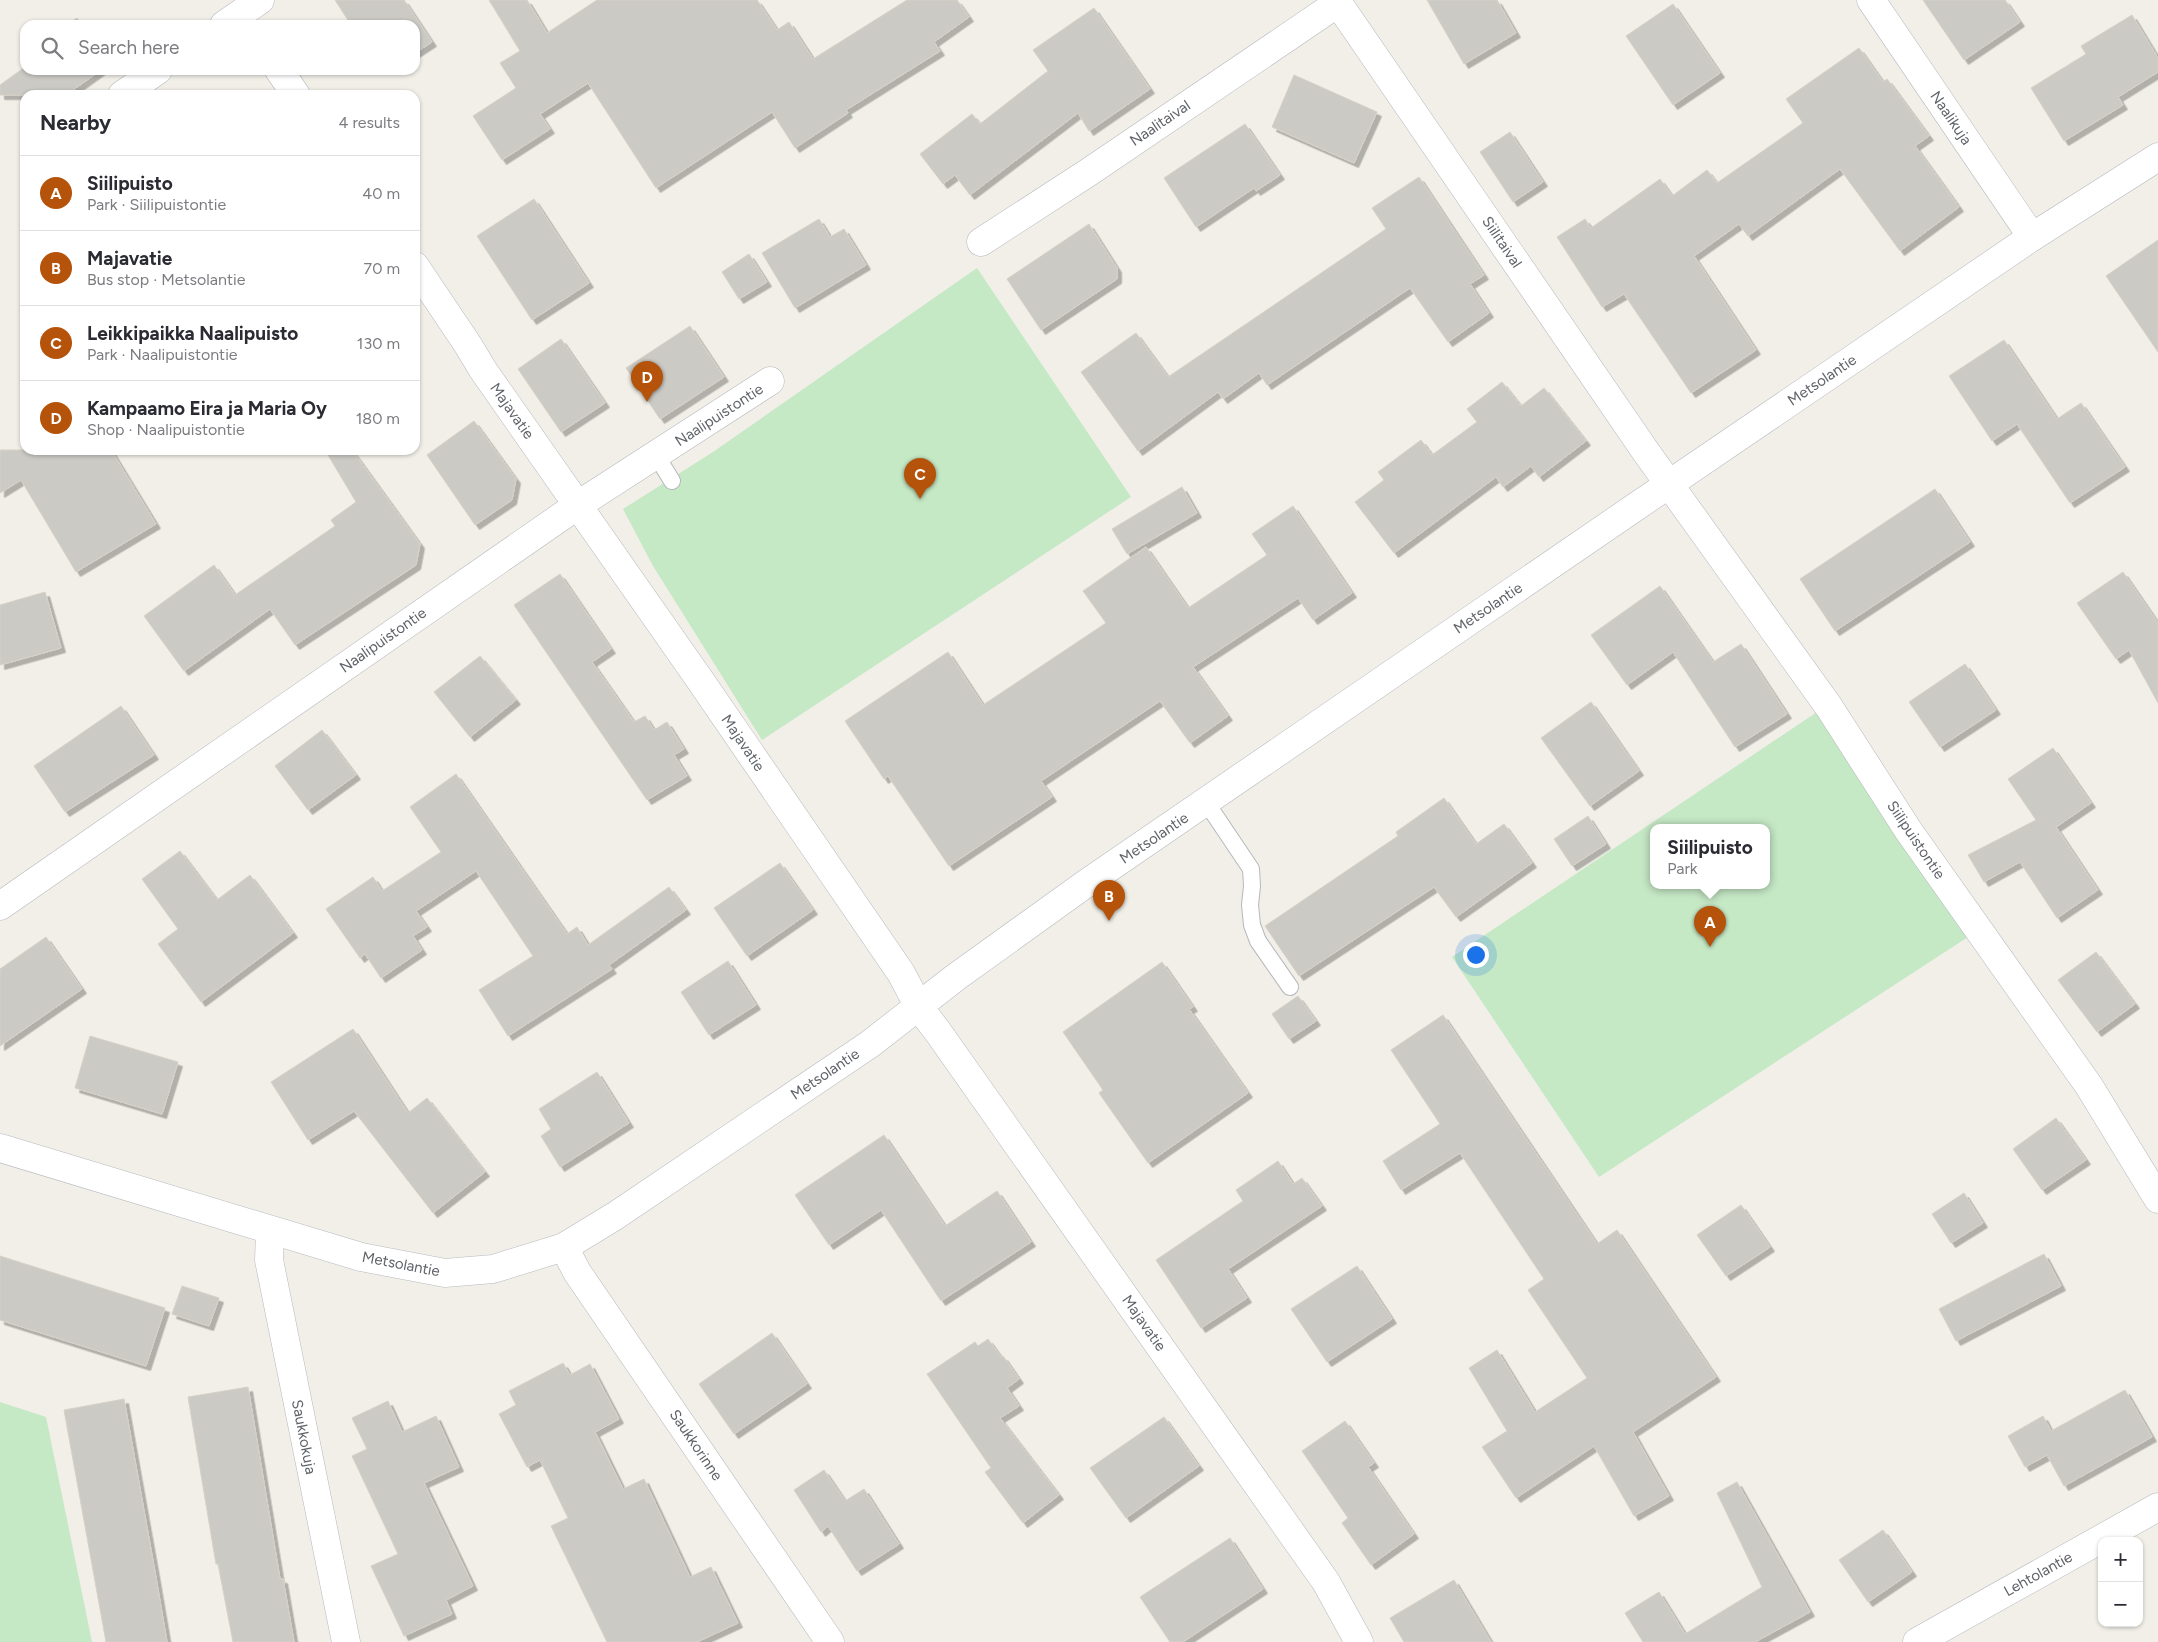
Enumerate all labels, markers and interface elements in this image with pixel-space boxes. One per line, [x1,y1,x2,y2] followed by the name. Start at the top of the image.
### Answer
[20,20,420,75] search box
[38,34,66,62] icon: search
[78,36,180,59] text: Search here
[1926,88,1976,148] street label: Naalikuja
[1126,96,1194,150] street label: Naalitaival
[40,110,111,135] text: Nearby
[339,113,400,132] text: 4 results
[87,172,173,195] text: Siilipuisto
[50,184,62,203] text: A
[362,184,400,203] text: 40 m
[87,195,226,214] text: Park · Siilipuistontie
[1478,213,1526,271] street label: Siilitaival
[87,247,172,270] text: Majavatie
[51,259,61,278] text: B
[364,259,400,278] text: 70 m
[87,270,245,289] text: Bus stop · Metsolantie
[87,322,298,345] text: Leikkipaikka Naalipuisto
[50,334,62,353] text: C
[357,334,400,353] text: 130 m
[87,345,238,364] text: Park · Naalipuistontie
[1784,350,1860,410] street label: Metsolantie
[631,361,663,402] pin: D
[486,379,538,443] street label: Majavatie
[672,380,766,450] street label: Naalipuistontie
[87,397,327,420] text: Kampaamo Eira ja Maria Oy
[50,409,62,428] text: D
[356,409,400,428] text: 180 m
[87,420,245,439] text: Shop · Naalipuistontie
[904,458,936,499] pin: C
[1450,578,1526,638] street label: Metsolantie
[336,604,430,676] street label: Naalipuistontie
[717,711,769,775] street label: Majavatie
[1883,797,1949,883] street label: Siilipuistontie
[1116,808,1192,868] street label: Metsolantie
[1650,824,1770,889] popup
[1667,836,1753,859] text: Siilipuisto
[1667,859,1698,878] text: Park
[1093,880,1125,921] pin: B
[1694,906,1726,947] pin: A
[1463,942,1489,968] your location
[787,1044,863,1104] street label: Metsolantie
[361,1248,441,1280] street label: Metsolantie
[1118,1291,1170,1355] street label: Majavatie
[288,1398,320,1476] street label: Saukkokuja
[666,1406,726,1484] street label: Saukkorinne
[2098,1537,2143,1627] map controls
[2098,1537,2143,1582] button: +
[2001,1548,2075,1600] street label: Lehtolantie
[2098,1582,2143,1627] button: −

